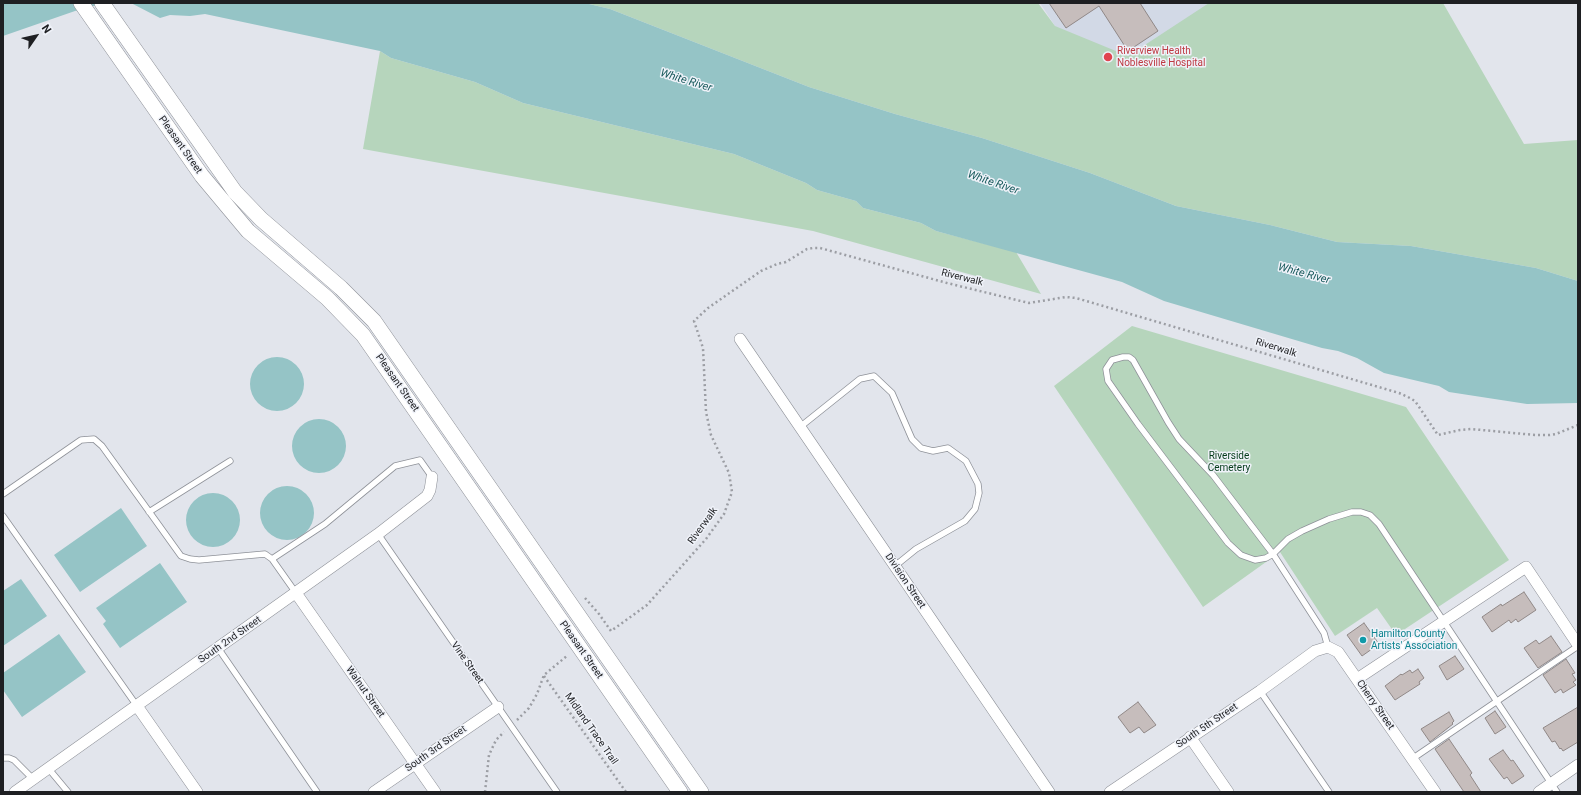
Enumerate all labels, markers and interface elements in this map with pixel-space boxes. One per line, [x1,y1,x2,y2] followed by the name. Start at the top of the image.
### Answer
[16,16,56,56] north arrow
[39,22,54,36] text: N
[1117,45,1205,68] place label: Riverview Health Noblesville Hospital
[1102,51,1114,63] marker: Riverview Health Noblesville Hospital
[659,67,713,95] water label: White River
[156,114,204,176] street label: Pleasant Street
[966,168,1020,198] water label: White River
[1277,261,1331,287] water label: White River
[940,267,984,289] street label: Riverwalk
[1254,336,1298,360] street label: Riverwalk
[373,352,421,414] street label: Pleasant Street
[1208,450,1250,474] park label: Riverside Cemetery
[686,505,720,547] street label: Riverwalk
[882,551,928,611] street label: Division Street
[196,614,264,666] street label: South 2nd Street
[557,619,605,681] street label: Pleasant Street
[1371,628,1457,652] place label: Hamilton County Artists' Association
[1358,635,1368,645] marker: Hamilton County Artists' Association
[448,640,486,686] street label: Vine Street
[343,664,387,720] street label: Walnut Street
[1354,678,1396,732] street label: Cherry Street
[562,691,620,767] street label: Midland Trace Trail
[1174,701,1240,751] street label: South 5th Street
[403,723,469,775] street label: South 3rd Street

